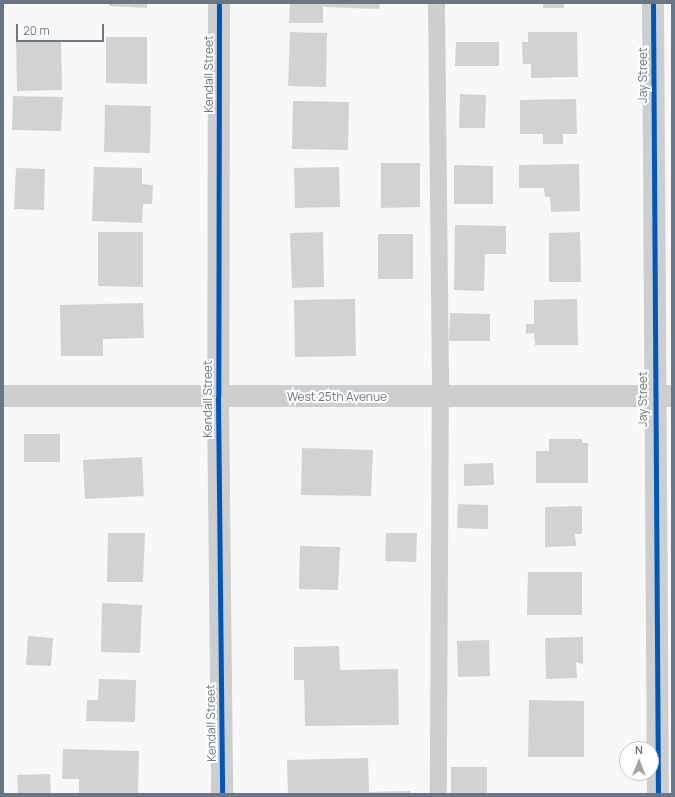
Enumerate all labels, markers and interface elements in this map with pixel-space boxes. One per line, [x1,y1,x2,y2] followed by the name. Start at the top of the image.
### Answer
[18,16,106,42] scale bar
[23,22,50,39] text: 20 m
[202,35,216,113] street label: Kendall Street
[636,47,650,103] street label: Jay Street
[201,360,215,438] street label: Kendall Street
[636,371,650,427] street label: Jay Street
[287,390,387,404] street label: West 25th Avenue
[203,684,219,762] street label: Kendall Street
[619,741,659,781] north arrow
[635,742,643,757] text: N

